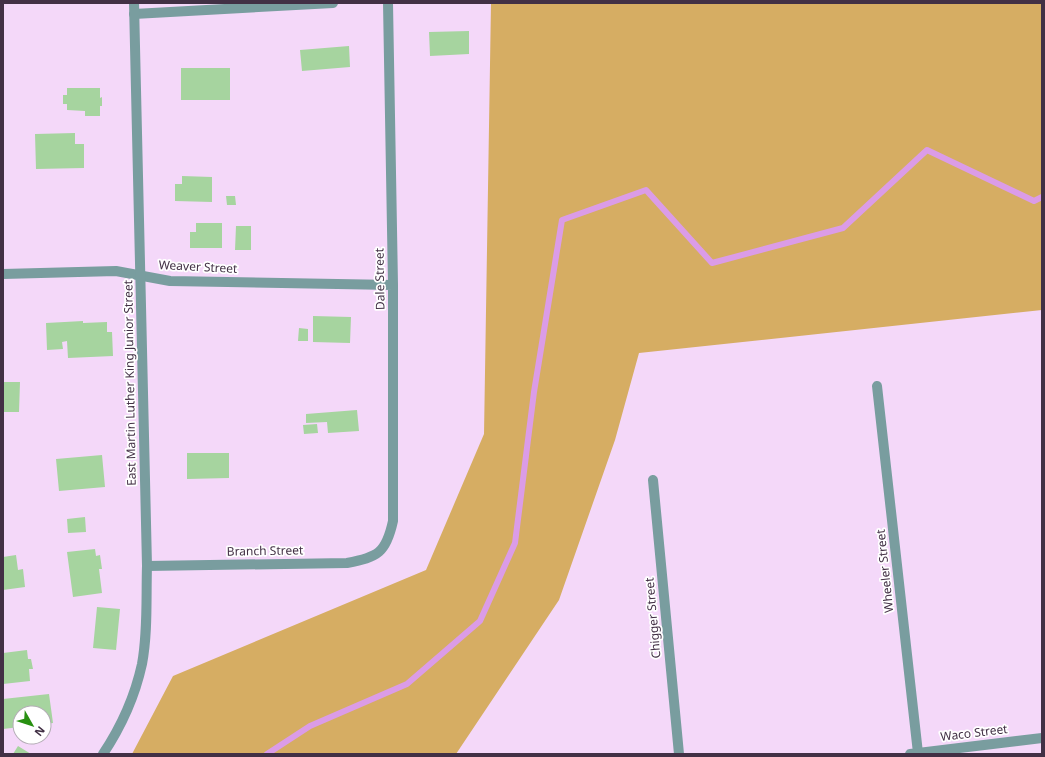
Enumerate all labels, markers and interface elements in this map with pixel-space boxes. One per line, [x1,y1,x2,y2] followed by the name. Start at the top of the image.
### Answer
[370,247,389,310] street label: Dale Street
[158,256,239,277] street label: Weaver Street
[119,279,140,486] street label: East Martin Luther King Junior Street
[872,528,897,613] street label: Wheeler Street
[227,541,304,560] street label: Branch Street
[640,576,665,659] street label: Chigger Street
[12,705,52,745] north arrow
[940,720,1009,745] street label: Waco Street
[32,723,49,740] text: N

